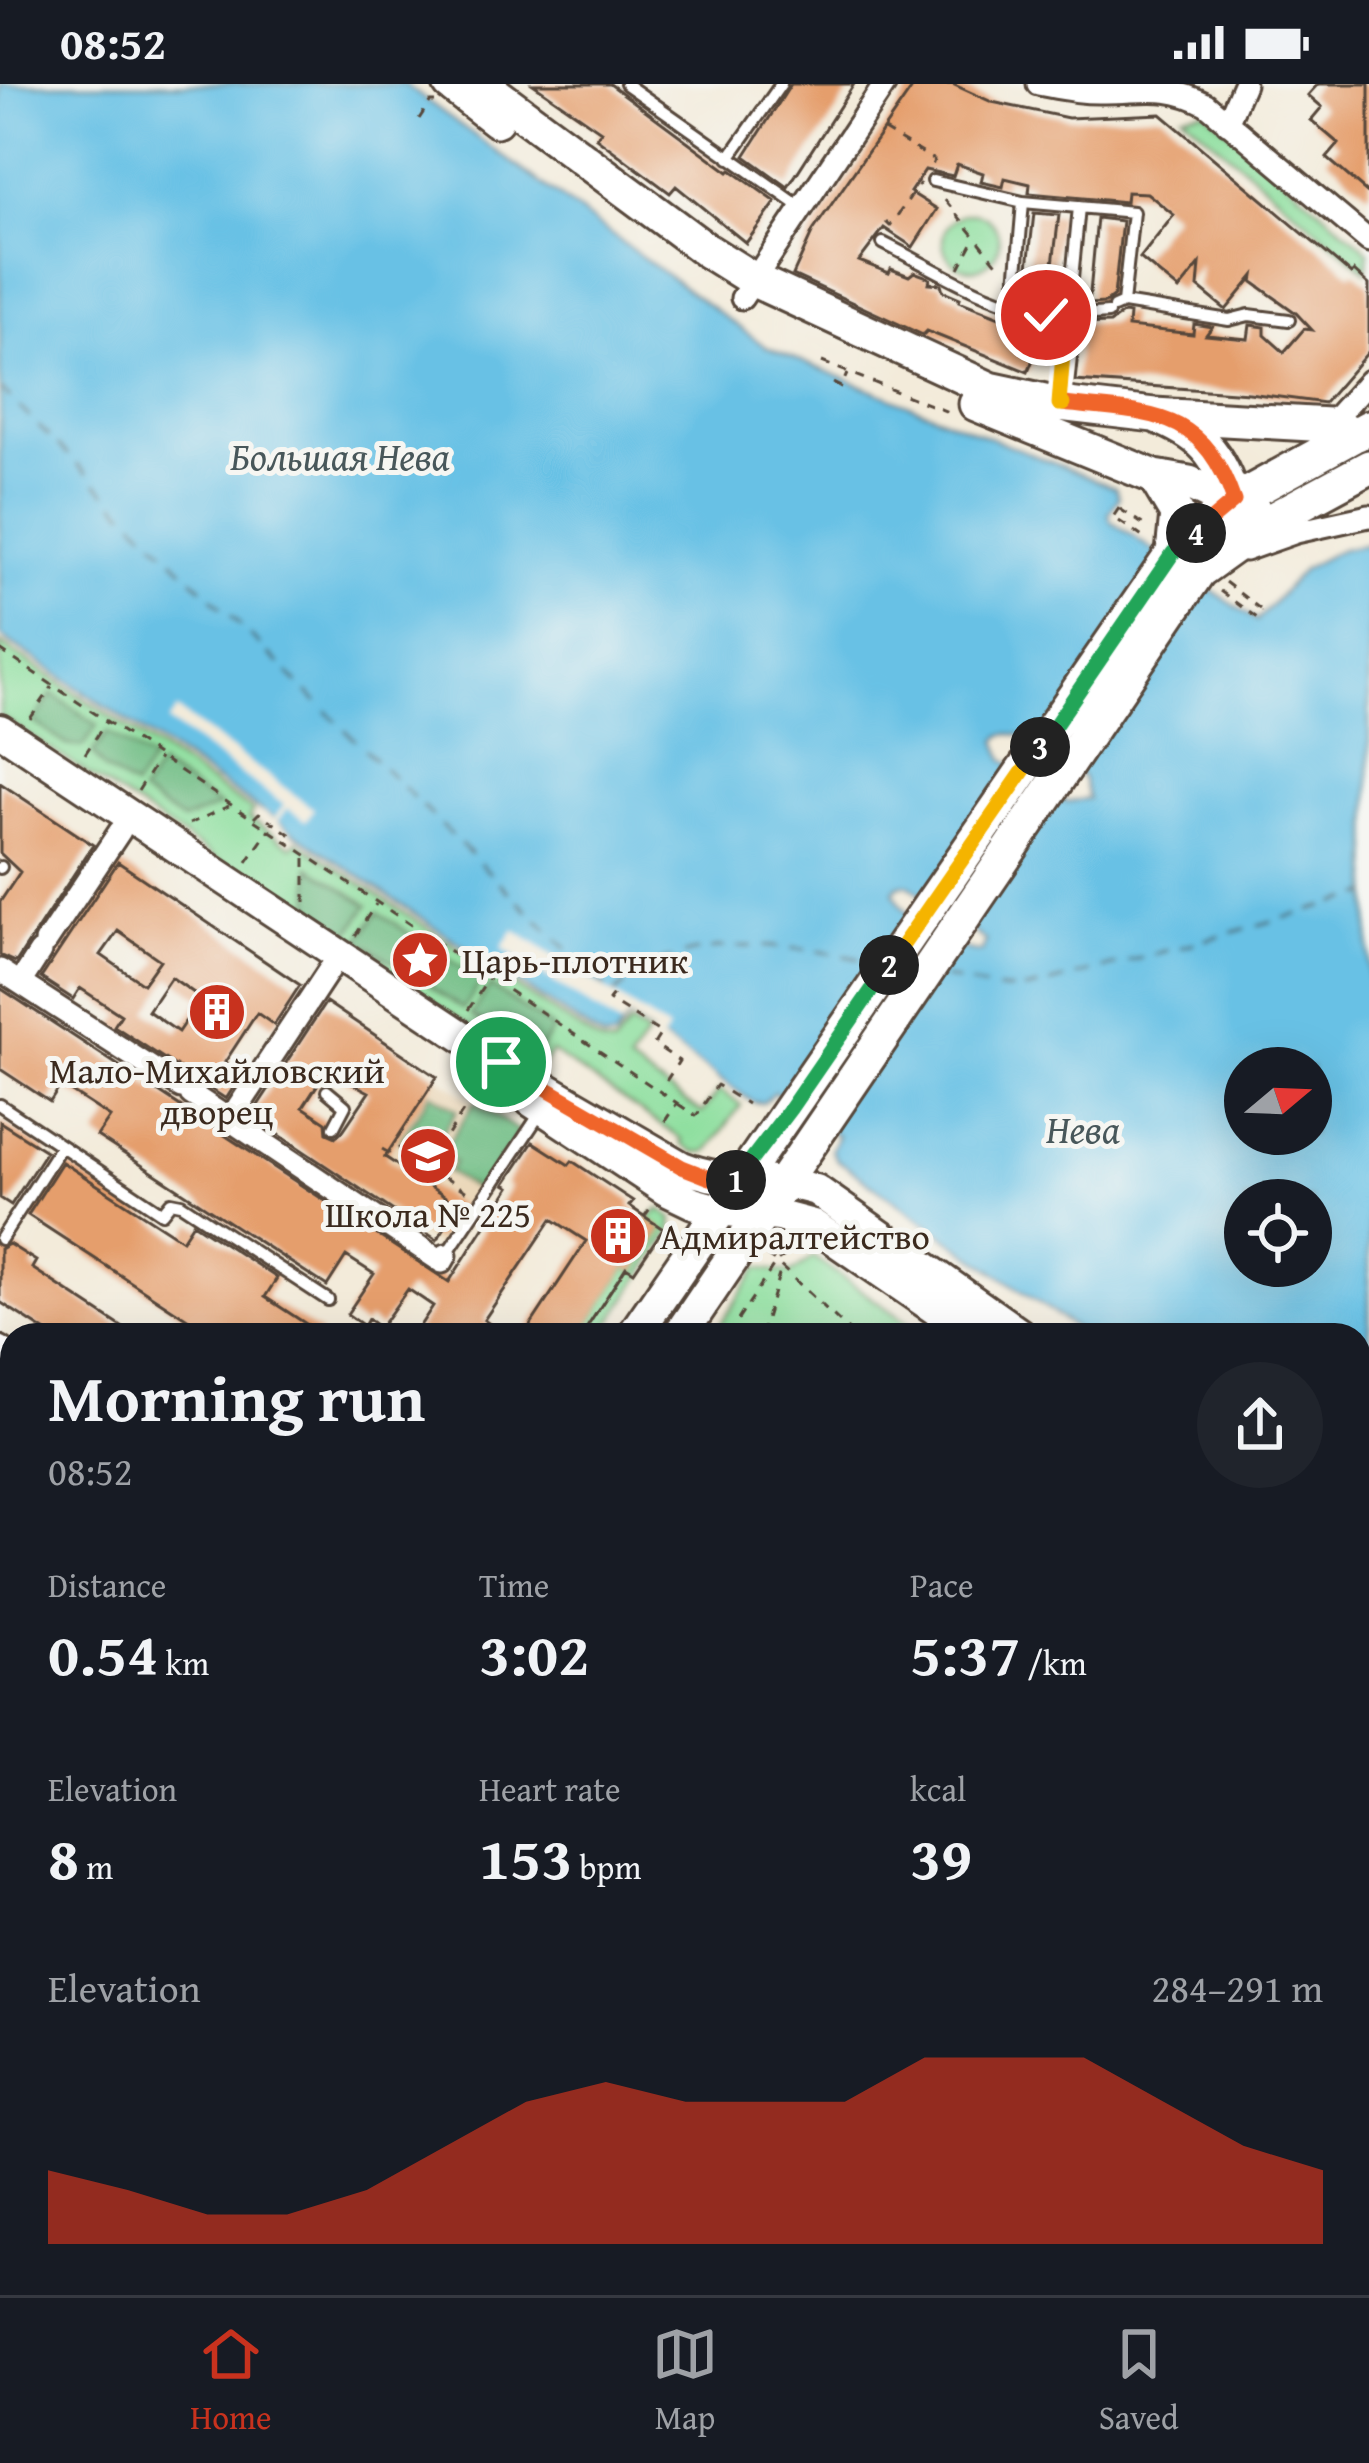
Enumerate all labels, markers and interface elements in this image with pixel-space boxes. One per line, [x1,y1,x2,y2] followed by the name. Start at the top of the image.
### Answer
[60,10,166,75] text: 08:52
[995,264,1097,366] pin
[1013,282,1079,348] icon: check
[230,427,450,484] water label: Большая Нева
[1166,503,1226,563] pin: 4
[1187,509,1205,557] text: 4
[1010,717,1070,777] pin: 3
[1031,723,1049,771] text: 3
[389,929,451,991] place icon: Царь-плотник
[462,933,688,986] place label: Царь-плотник
[859,935,919,995] pin: 2
[880,941,898,989] text: 2
[186,981,248,1043] building icon: Мало-Михайловский дворец
[450,1011,552,1113] pin
[468,1029,534,1095] icon: arrive
[49,1043,385,1137] place label: Мало-Михайловский дворец
[1224,1047,1332,1155] north arrow
[1224,1047,1332,1287] map controls
[1046,1100,1120,1157] water label: Нева
[397,1125,459,1187] school or university icon: Школа № 225
[706,1150,766,1210] pin: 1
[727,1156,745,1204] text: 1
[1224,1179,1332,1287] button: locate
[325,1187,531,1240] place label: Школа № 225
[587,1205,649,1267] building icon: Адмиралтейство
[660,1209,930,1262] place label: Адмиралтейство
[48,1348,425,1445] text: Morning run
[1197,1362,1323,1488] button: share
[48,1442,133,1499] text: 08:52
[48,1561,166,1609] text: Distance
[479,1561,549,1609] text: Time
[910,1561,973,1609] text: Pace
[48,1609,158,1697] text: 0.54
[479,1609,589,1697] text: 3:02
[910,1609,1020,1697] text: 5:37
[158,1639,209,1687] text: km
[1020,1639,1087,1687] text: /km
[48,1765,177,1813] text: Elevation
[479,1765,621,1813] text: Heart rate
[910,1765,966,1813] text: kcal
[48,1813,79,1901] text: 8
[479,1813,572,1901] text: 153
[910,1813,972,1901] text: 39
[79,1843,113,1891] text: m
[572,1843,641,1891] text: bpm
[48,1959,201,2016] text: Elevation
[1151,1959,1323,2016] text: 284–291 m
[190,2321,271,2441] tab: Home
[652,2321,718,2441] tab: Map
[1099,2321,1179,2441] tab: Saved

